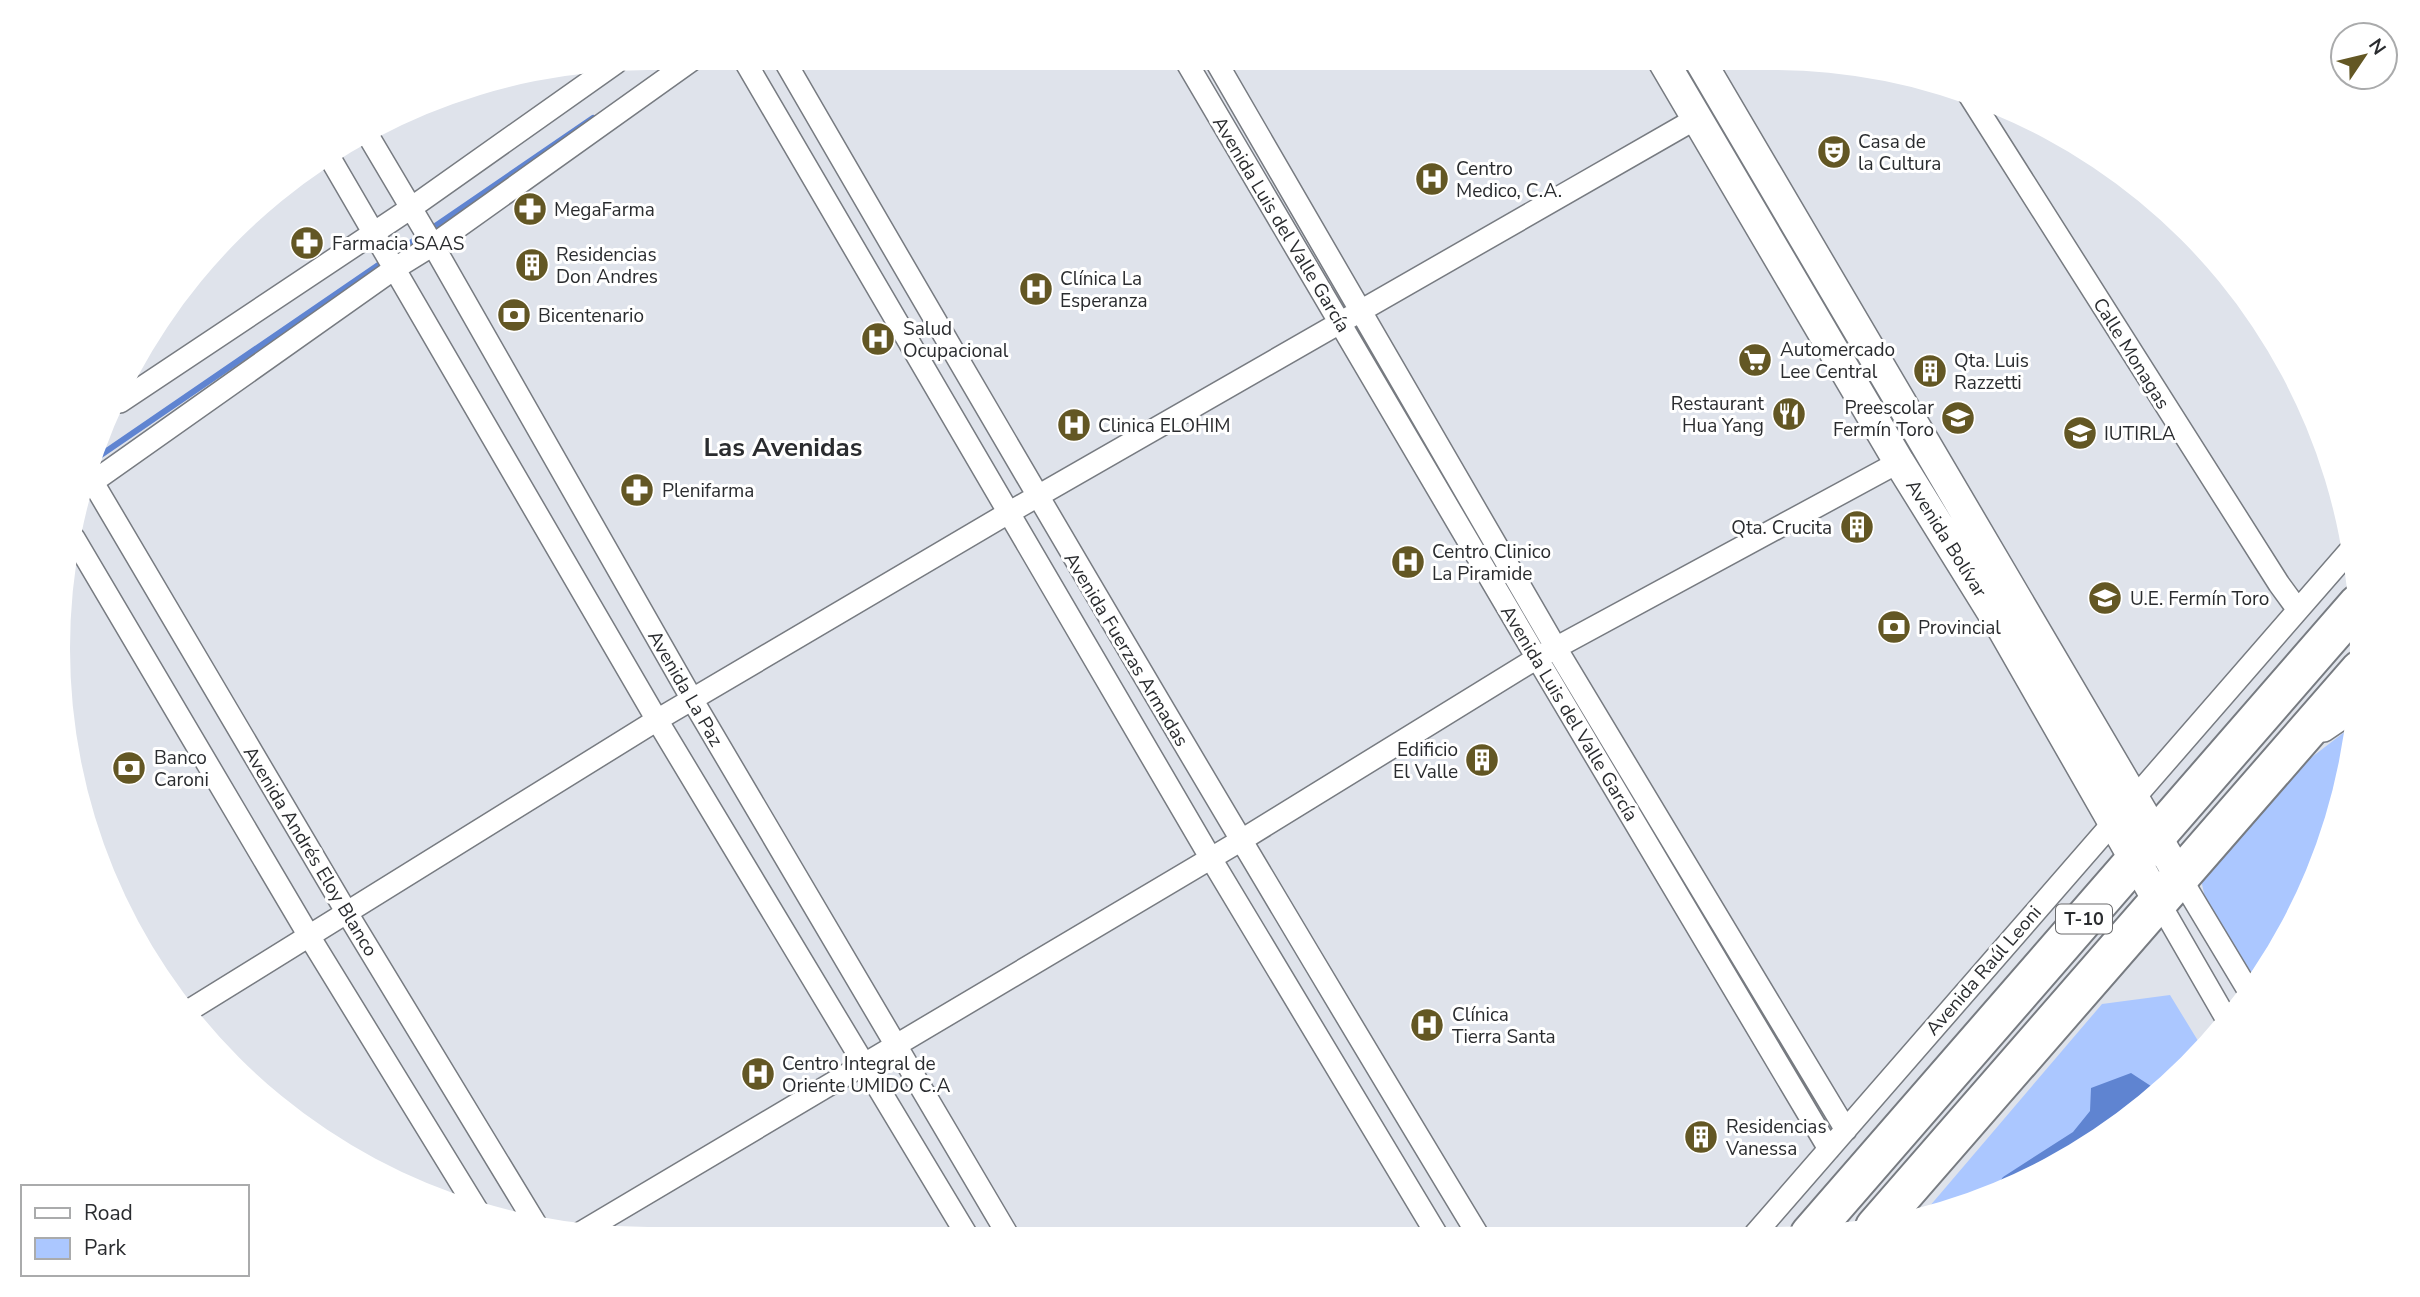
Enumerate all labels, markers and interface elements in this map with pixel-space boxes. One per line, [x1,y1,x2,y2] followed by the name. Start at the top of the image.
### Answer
[2329,21,2399,91] north arrow
[2362,34,2392,60] text: N
[1206,112,1356,337] street label: Avenida Luis del Valle García
[1858,129,1941,177] place label: Casa de la Cultura
[1815,133,1853,171] theatre icon: Casa de la Cultura
[1456,156,1562,204] place label: Centro Medico, C.A.
[1413,160,1451,198] hospital icon: Centro Medico, C.A.
[511,190,549,228] pharmacy icon: MegaFarma
[554,197,655,223] place label: MegaFarma
[288,224,326,262] pharmacy icon: Farmacia SAAS
[332,231,464,257] place label: Farmacia SAAS
[556,242,658,290] place label: Residencias Don Andres
[513,246,551,284] building icon: Residencias Don Andres
[1060,266,1148,314] place label: Clínica La Esperanza
[1017,270,1055,308] hospital icon: Clínica La Esperanza
[2087,293,2176,414] street label: Calle Monagas
[495,296,533,334] bank icon: Bicentenario
[538,303,644,329] place label: Bicentenario
[903,316,1009,364] place label: Salud Ocupacional
[859,320,897,358] hospital icon: Salud Ocupacional
[1780,337,1895,385] place label: Automercado Lee Central
[1736,341,1774,379] supermarket icon: Automercado Lee Central
[1954,348,2029,396] place label: Qta. Luis Razzetti
[1911,352,1949,390] building icon: Qta. Luis Razzetti
[1671,391,1764,439] place label: Restaurant Hua Yang
[1770,395,1808,433] restaurant icon: Restaurant Hua Yang
[1833,395,1934,443] place label: Preescolar Fermín Toro
[1939,399,1977,437] school or university icon: Preescolar Fermín Toro
[1055,406,1093,444] hospital icon: Clinica ELOHIM
[1098,413,1231,439] place label: Clinica ELOHIM
[2061,414,2099,452] school or university icon: IUTIRLA
[2104,421,2176,447] place label: IUTIRLA
[703,430,863,465] district label: Las Avenidas
[618,471,656,509] pharmacy icon: Plenifarma
[1900,475,1993,603] street label: Avenida Bolívar
[662,478,754,504] place label: Plenifarma
[1838,508,1876,546] building icon: Qta. Crucita
[1731,515,1832,541] place label: Qta. Crucita
[1432,539,1551,587] place label: Centro Clinico La Piramide
[1389,543,1427,581] hospital icon: Centro Clinico La Piramide
[1058,548,1195,751] street label: Avenida Fuerzas Armadas
[2086,579,2124,617] school or university icon: U.E. Fermín Toro
[2130,586,2269,612] place label: U.E. Fermín Toro
[1494,601,1644,826] street label: Avenida Luis del Valle García
[1875,608,1913,646] bank icon: Provincial
[1918,615,2001,641] place label: Provincial
[641,626,729,751] street label: Avenida La Paz
[1393,737,1458,785] place label: Edificio El Valle
[1463,741,1501,779] building icon: Edificio El Valle
[237,742,383,962] street label: Avenida Andrés Eloy Blanco
[154,745,209,793] place label: Banco Caroni
[110,749,148,787] bank icon: Banco Caroni
[1920,900,2047,1041] street label: Avenida Raúl Leoni
[2056,904,2112,934] road number: T-10
[1452,1002,1556,1050] place label: Clínica Tierra Santa
[1408,1006,1446,1044] hospital icon: Clínica Tierra Santa
[782,1051,950,1099] place label: Centro Integral de Oriente UMIDO C.A
[739,1055,777,1093] hospital icon: Centro Integral de Oriente UMIDO C.A
[1725,1114,1827,1162] place label: Residencias Vanessa
[1682,1118,1720,1156] building icon: Residencias Vanessa
[21,1185,248,1276] legend
[84,1199,133,1227] text: Road
[84,1234,126,1262] text: Park

